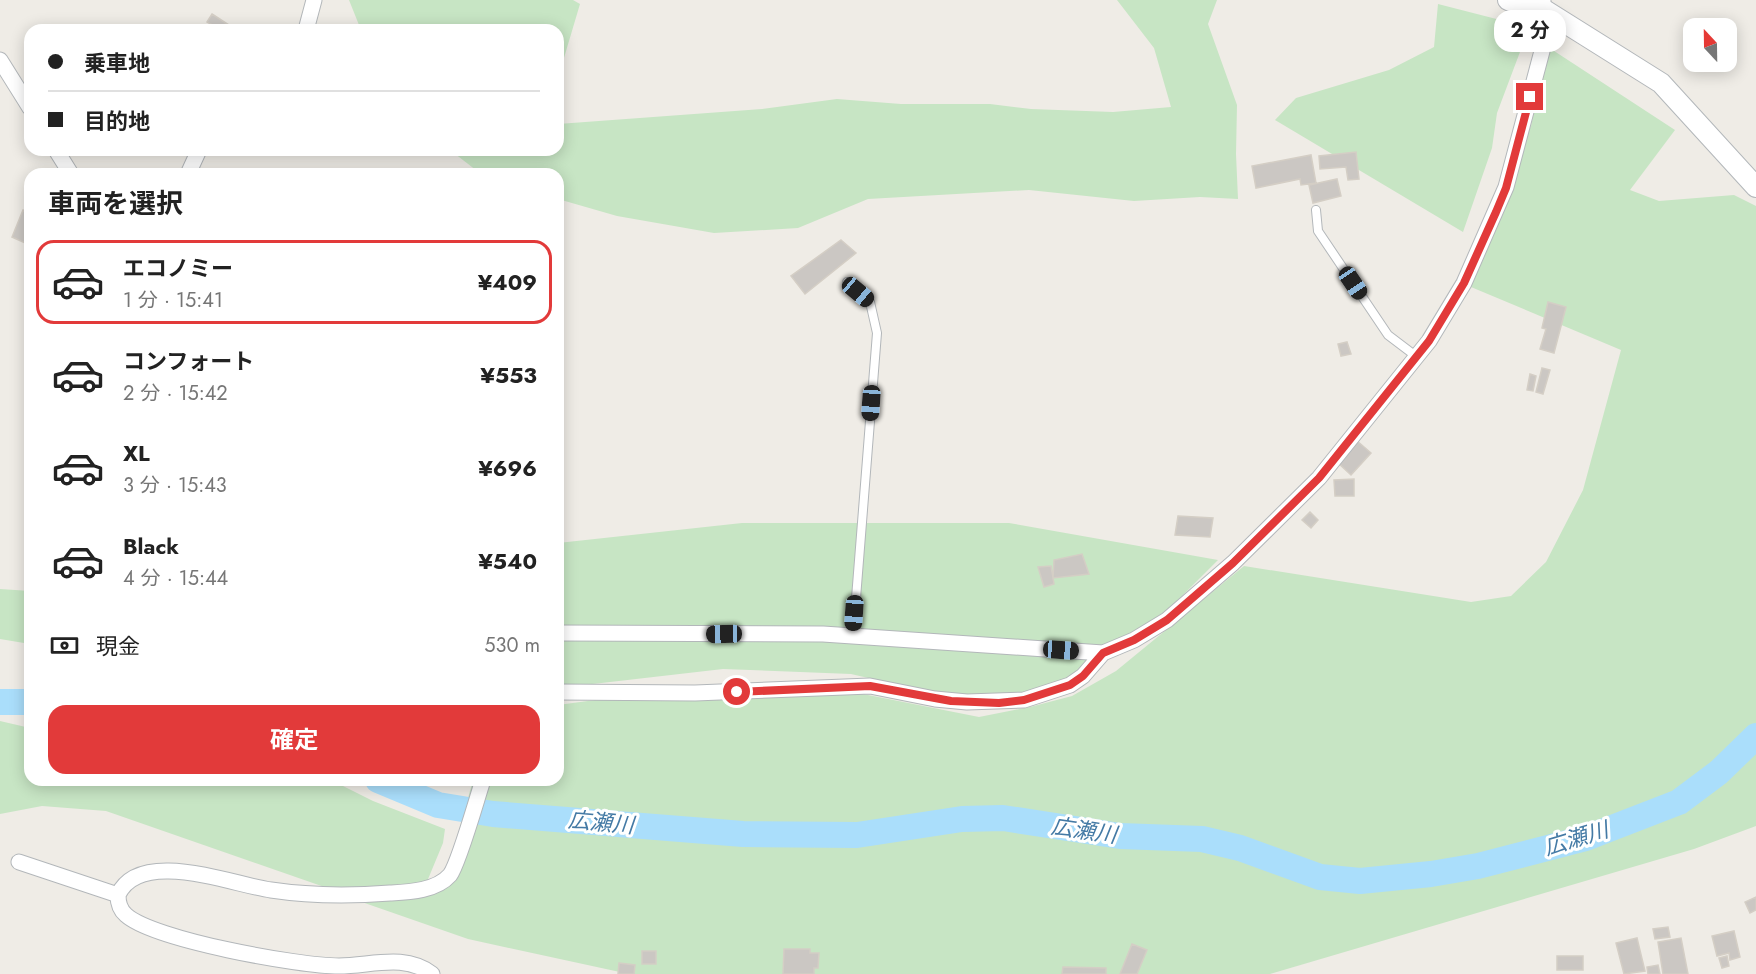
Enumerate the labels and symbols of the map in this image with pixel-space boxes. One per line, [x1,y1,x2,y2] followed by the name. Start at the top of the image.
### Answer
[1494,10,1566,52] callout: 2 分
[1683,18,1737,72] north arrow
[1516,83,1543,110] route end
[1335,263,1371,303] car
[838,274,878,310] car
[861,384,881,422] car
[844,594,864,632] car
[706,625,742,643] car
[1042,640,1080,660] car
[723,678,750,705] route start
[567,803,637,841] water label: 広瀬川
[1049,810,1121,851] water label: 広瀬川
[1540,812,1614,863] water label: 広瀬川

